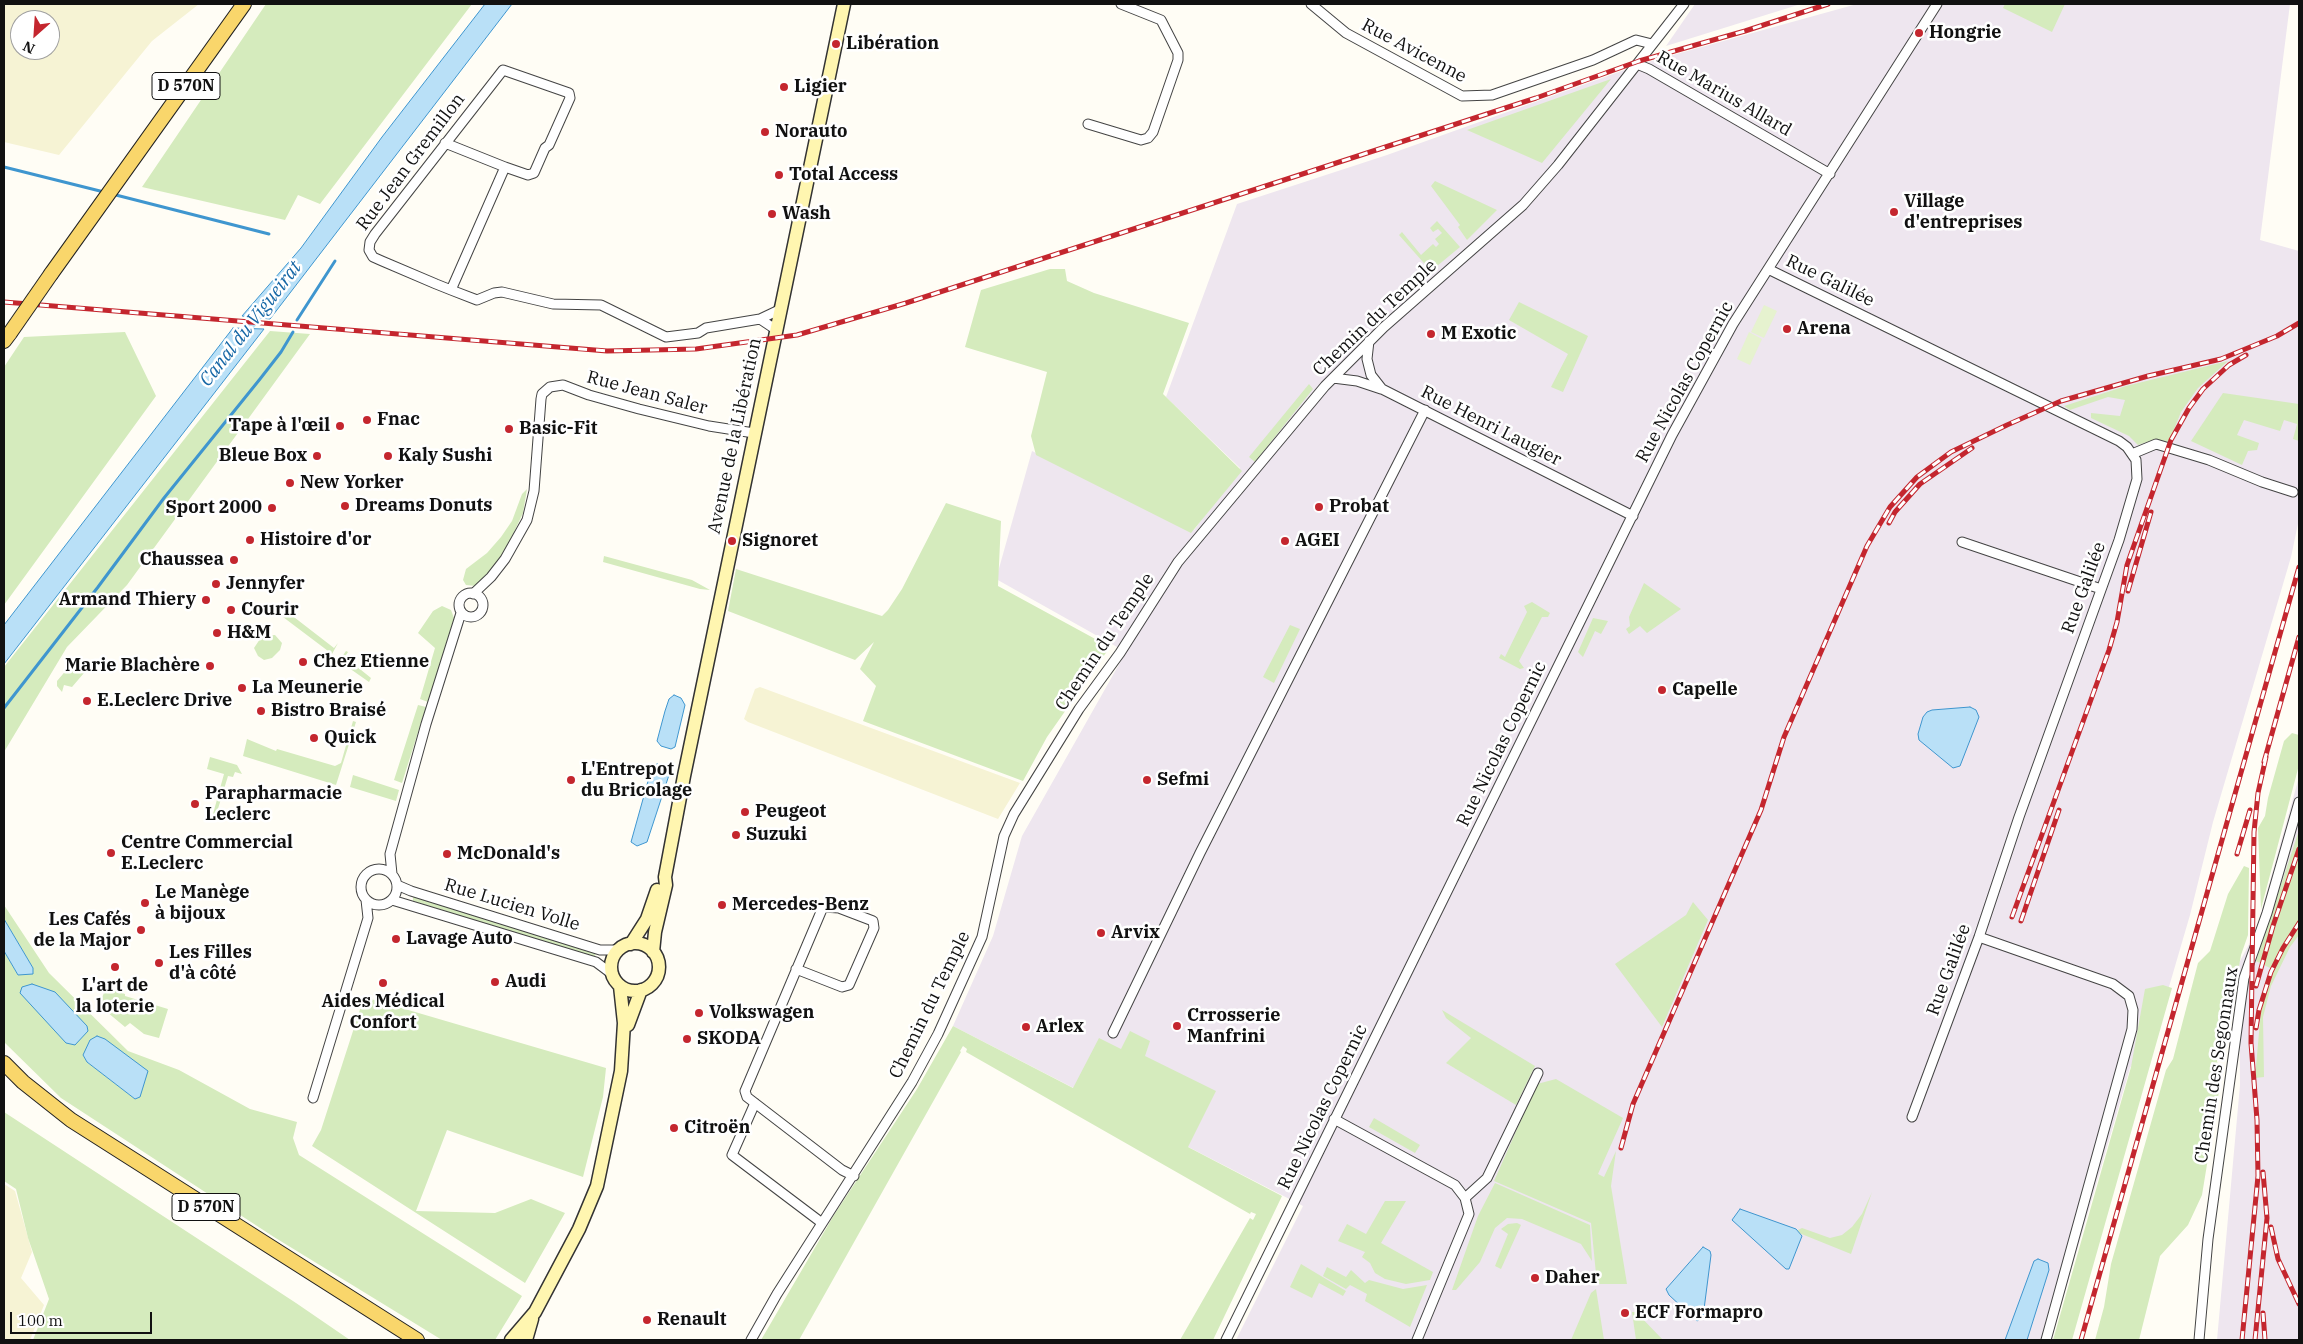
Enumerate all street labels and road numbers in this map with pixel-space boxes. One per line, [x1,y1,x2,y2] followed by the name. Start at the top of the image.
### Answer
[1358,14,1470,88] street label: Rue Avicenne
[1653,47,1795,141] street label: Rue Marius Allard
[152,72,220,100] road number: D 570N
[352,89,470,235] street label: Rue Jean Gremillon
[1782,250,1878,312] street label: Rue Galilée
[1309,255,1441,381] street label: Chemin du Temple
[1632,298,1738,466] street label: Rue Nicolas Copernic
[704,336,766,536] street label: Avenue de la Libération
[584,367,710,419] street label: Rue Jean Saler
[1417,381,1565,471] street label: Rue Henri Laugier
[2057,539,2111,637] street label: Rue Galilée
[1051,569,1159,715] street label: Chemin du Temple
[1453,658,1551,830] street label: Rue Nicolas Copernic
[442,874,582,936] street label: Rue Lucien Volle
[1922,921,1976,1019] street label: Rue Galilée
[885,928,975,1082] street label: Chemin du Temple
[2191,965,2243,1165] street label: Chemin des Segonnaux
[1274,1021,1372,1193] street label: Rue Nicolas Copernic
[172,1194,240,1220] road number: D 570N

